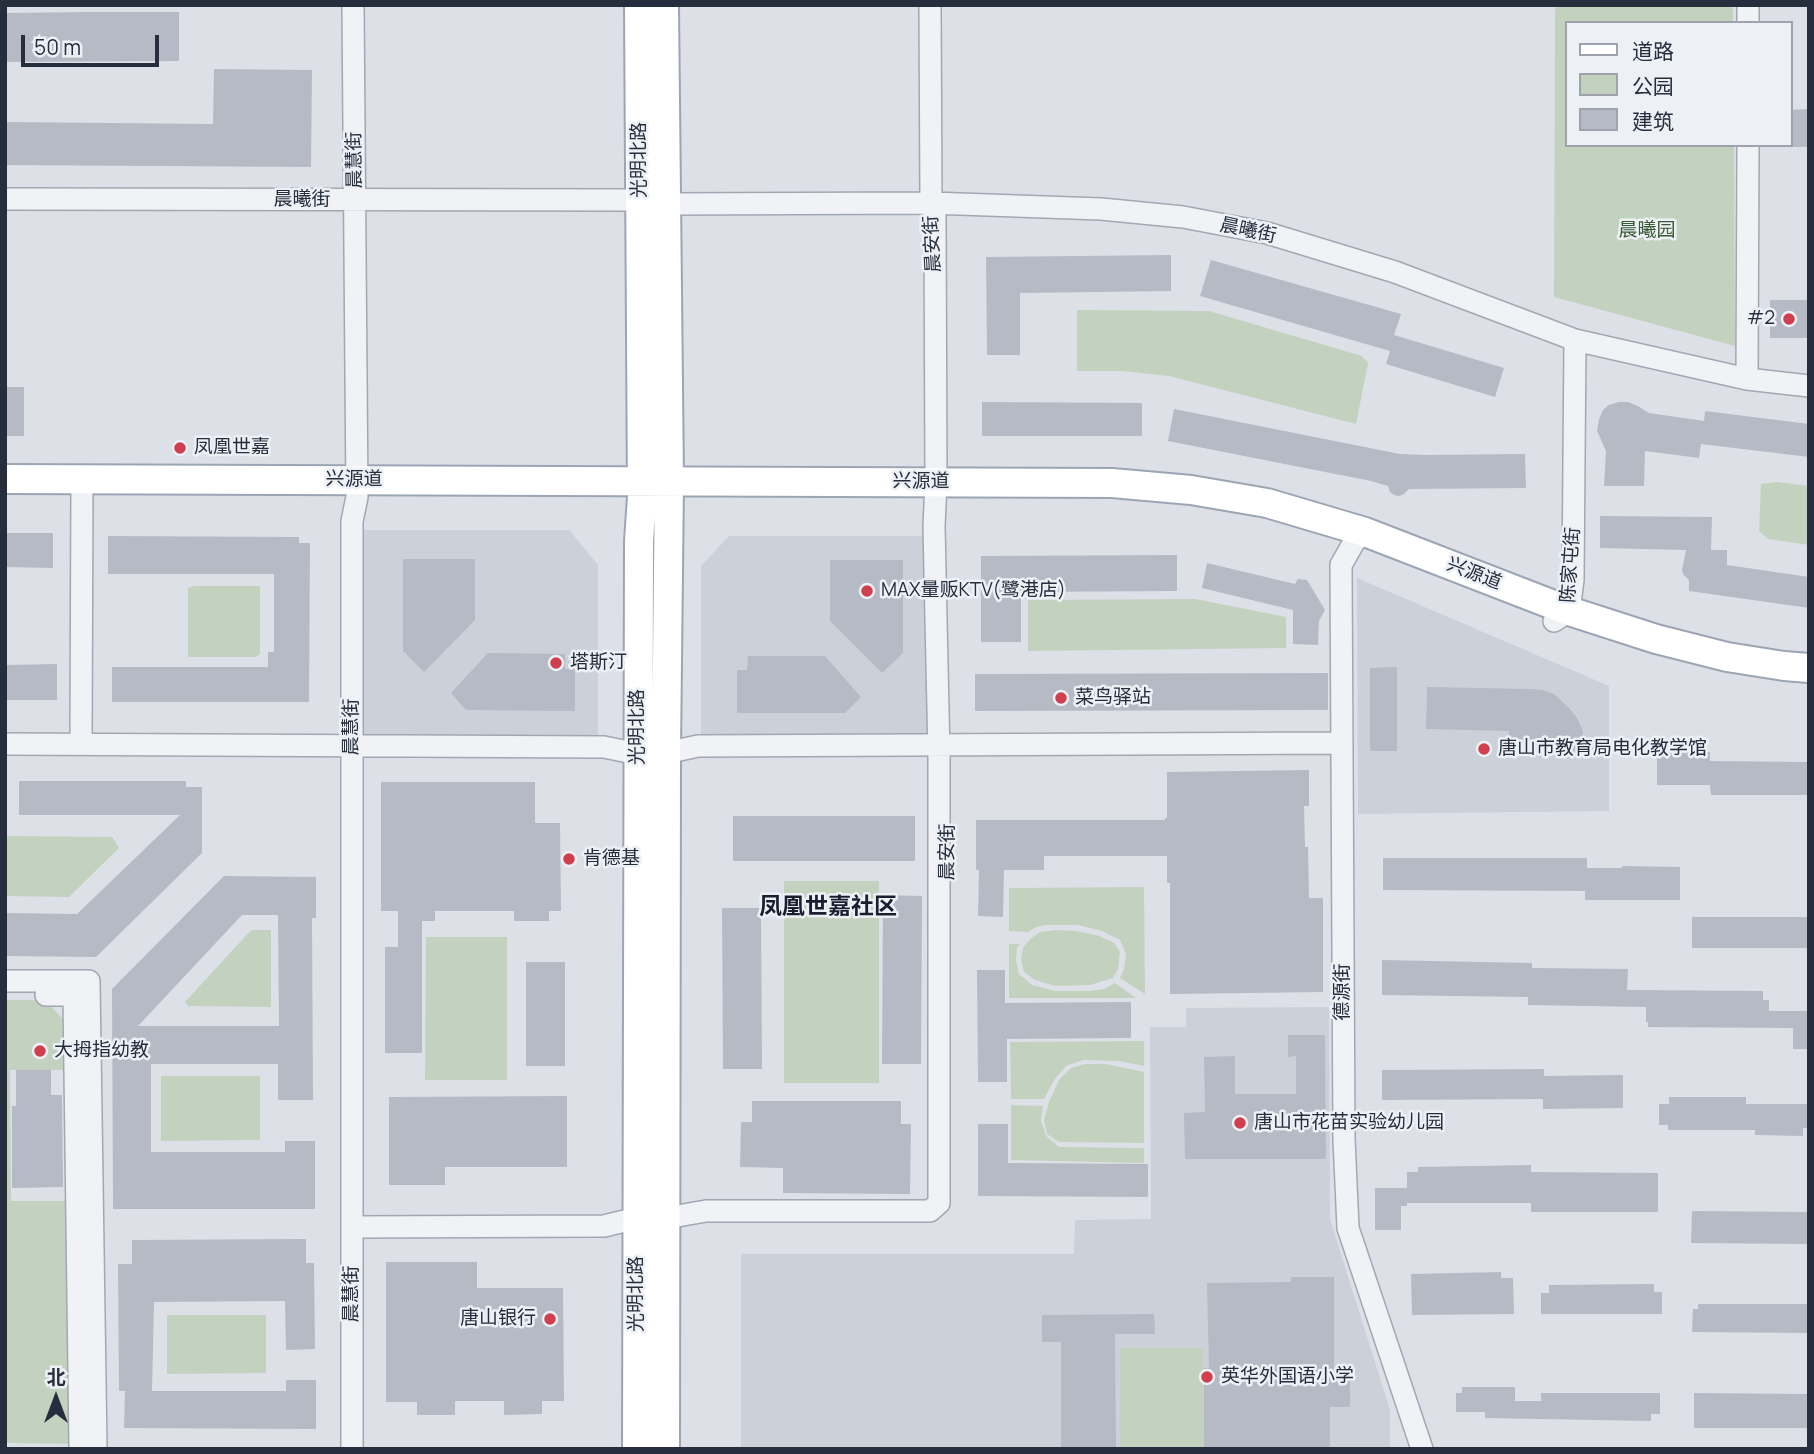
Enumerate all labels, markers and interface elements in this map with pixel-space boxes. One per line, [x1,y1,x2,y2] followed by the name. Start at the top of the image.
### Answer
[24,21,163,65] scale bar
[1566,21,1793,147] legend
[34,33,81,61] text: 50 m
[1632,37,1674,65] text: 道路
[1632,72,1674,100] text: 公园
[1632,107,1674,135] text: 建筑
[629,122,651,198] street label: 光明北路
[343,131,367,189] street label: 晨慧街
[274,189,330,211] street label: 晨曦街
[1218,214,1278,248] street label: 晨曦街
[920,215,946,273] street label: 晨安街
[1619,220,1675,242] park label: 晨曦园
[1747,308,1775,330] place label: #2
[1781,311,1797,327] marker: #2
[194,437,270,459] place label: 凤凰世嘉
[172,440,188,456] marker: 凤凰世嘉
[326,469,382,491] street label: 兴源道
[893,471,949,493] street label: 兴源道
[1557,526,1585,604] street label: 陈家屯街
[1443,553,1505,595] street label: 兴源道
[881,580,1066,602] place label: MAX量贩KTV(鹭港店)
[859,583,875,599] marker: MAX量贩KTV(鹭港店)
[570,652,627,674] place label: 塔斯汀
[548,655,564,671] marker: 塔斯汀
[1075,687,1151,709] place label: 菜鸟驿站
[627,689,649,765] street label: 光明北路
[1053,690,1069,706] marker: 菜鸟驿站
[341,699,363,755] street label: 晨慧街
[1498,738,1707,760] place label: 唐山市教育局电化教学馆
[1476,741,1492,757] marker: 唐山市教育局电化教学馆
[937,824,959,880] street label: 晨安街
[583,848,640,870] place label: 肯德基
[561,851,577,867] marker: 肯德基
[759,894,897,922] district label: 凤凰世嘉社区
[1332,964,1354,1020] street label: 德源街
[54,1040,149,1062] place label: 大拇指幼教
[32,1043,48,1059] marker: 大拇指幼教
[1254,1112,1444,1134] place label: 唐山市花苗实验幼儿园
[1232,1115,1248,1131] marker: 唐山市花苗实验幼儿园
[626,1256,648,1332] street label: 光明北路
[341,1266,363,1322] street label: 晨慧街
[460,1308,536,1330] place label: 唐山银行
[542,1311,558,1327] marker: 唐山银行
[21,1363,91,1433] north arrow
[46,1364,66,1390] text: 北
[1221,1366,1354,1388] place label: 英华外国语小学
[1199,1369,1215,1385] marker: 英华外国语小学

